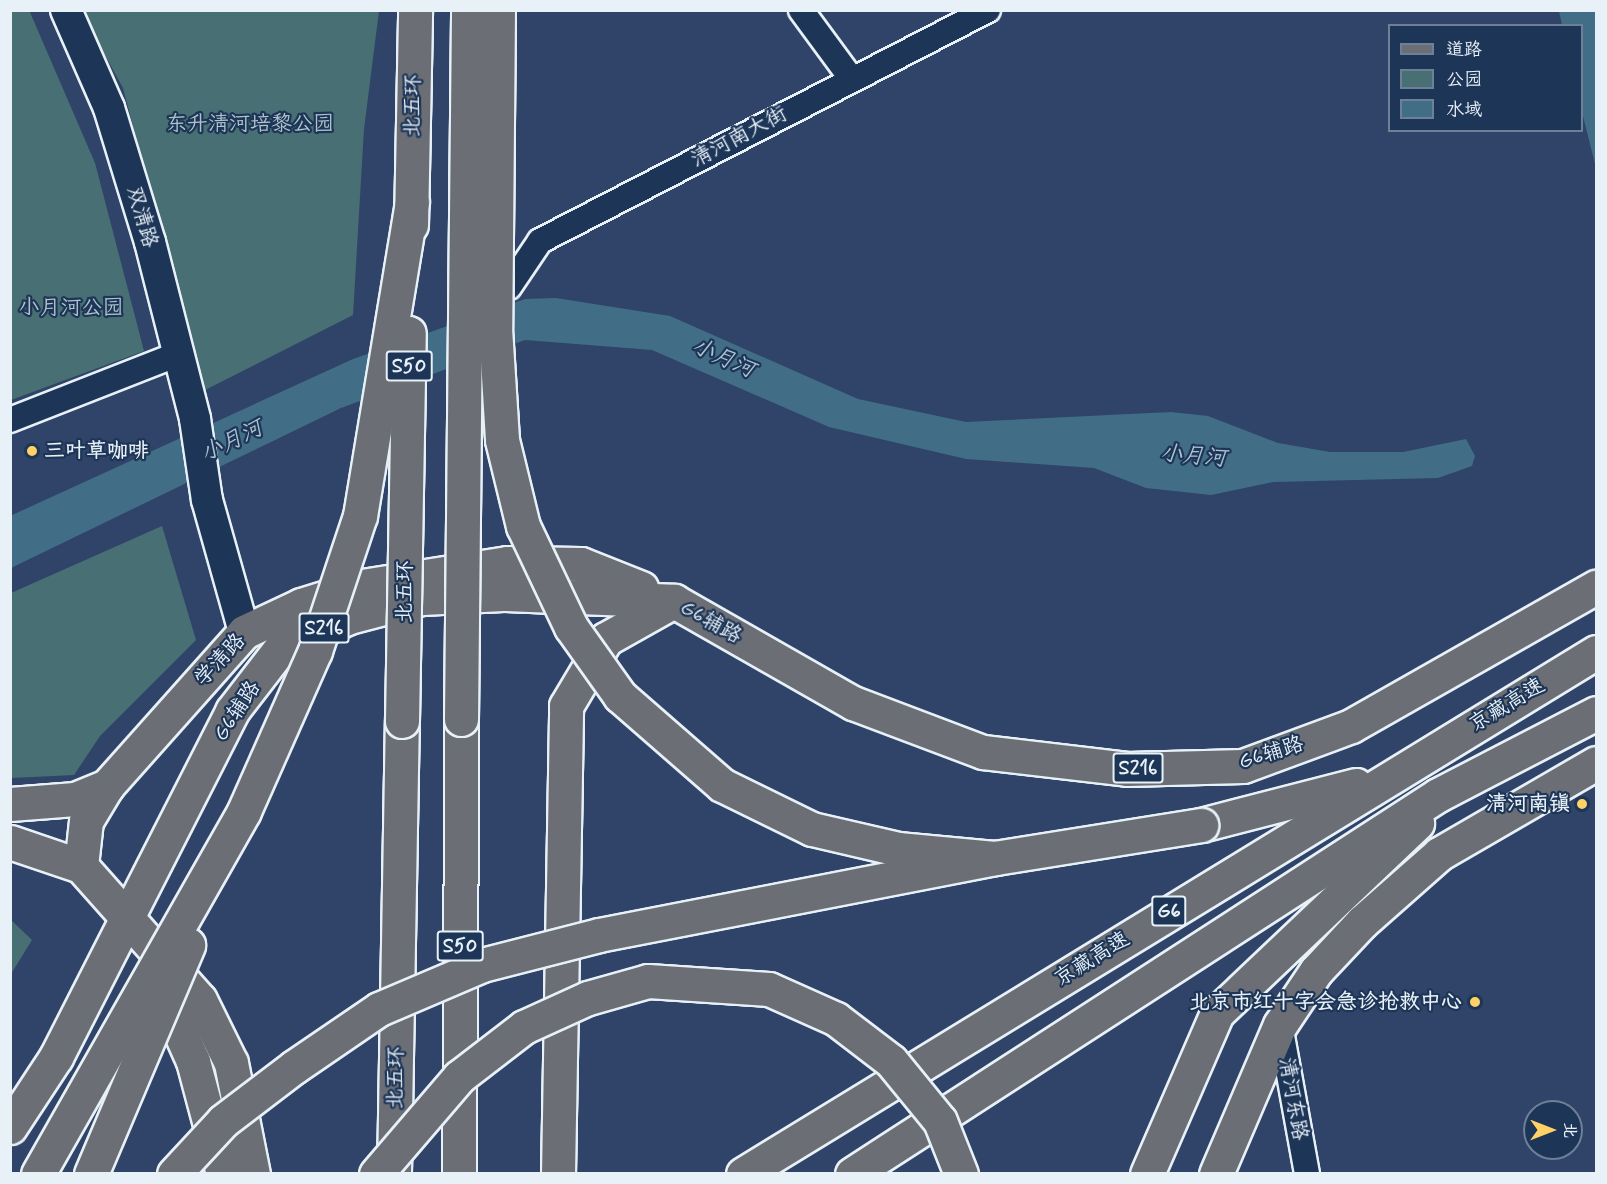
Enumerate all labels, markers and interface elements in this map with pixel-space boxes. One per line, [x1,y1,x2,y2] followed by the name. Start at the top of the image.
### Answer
[1388,24,1583,132] legend
[1446,38,1482,62] text: 道路
[1446,68,1482,92] text: 公园
[400,74,426,138] street label: 北五环
[1446,98,1482,122] text: 水域
[687,101,791,173] street label: 清河南大街
[166,111,334,137] park label: 东升清河培黎公园
[121,183,163,251] street label: 双清路
[19,295,123,321] park label: 小月河公园
[687,334,759,384] water label: 小月河
[385,349,433,383] road number: S50
[197,416,267,468] water label: 小月河
[44,438,149,464] place label: 三叶草咖啡
[1159,441,1227,473] water label: 小月河
[25,444,39,458] marker: 三叶草咖啡
[392,560,418,624] street label: 北五环
[676,595,746,649] street label: G6辅路
[298,611,350,645] road number: S216
[189,628,251,692] street label: 学清路
[1465,673,1549,737] street label: 京藏高速
[208,676,266,746] street label: G6辅路
[1235,731,1307,775] street label: G6辅路
[1112,751,1164,785] road number: S216
[1486,791,1570,817] place label: 清河南镇
[1575,797,1589,811] marker: 清河南镇
[1151,894,1187,928] road number: G6
[1050,926,1134,992] street label: 京藏高速
[436,929,484,963] road number: S50
[1189,989,1462,1015] place label: 北京市红十字会急诊抢救中心
[1466,993,1484,1011] marker: 北京市红十字会急诊抢救中心
[383,1046,409,1110] street label: 北五环
[1273,1055,1313,1143] street label: 清河东路
[1523,1100,1583,1160] north arrow
[1559,1122,1580,1138] text: 北

